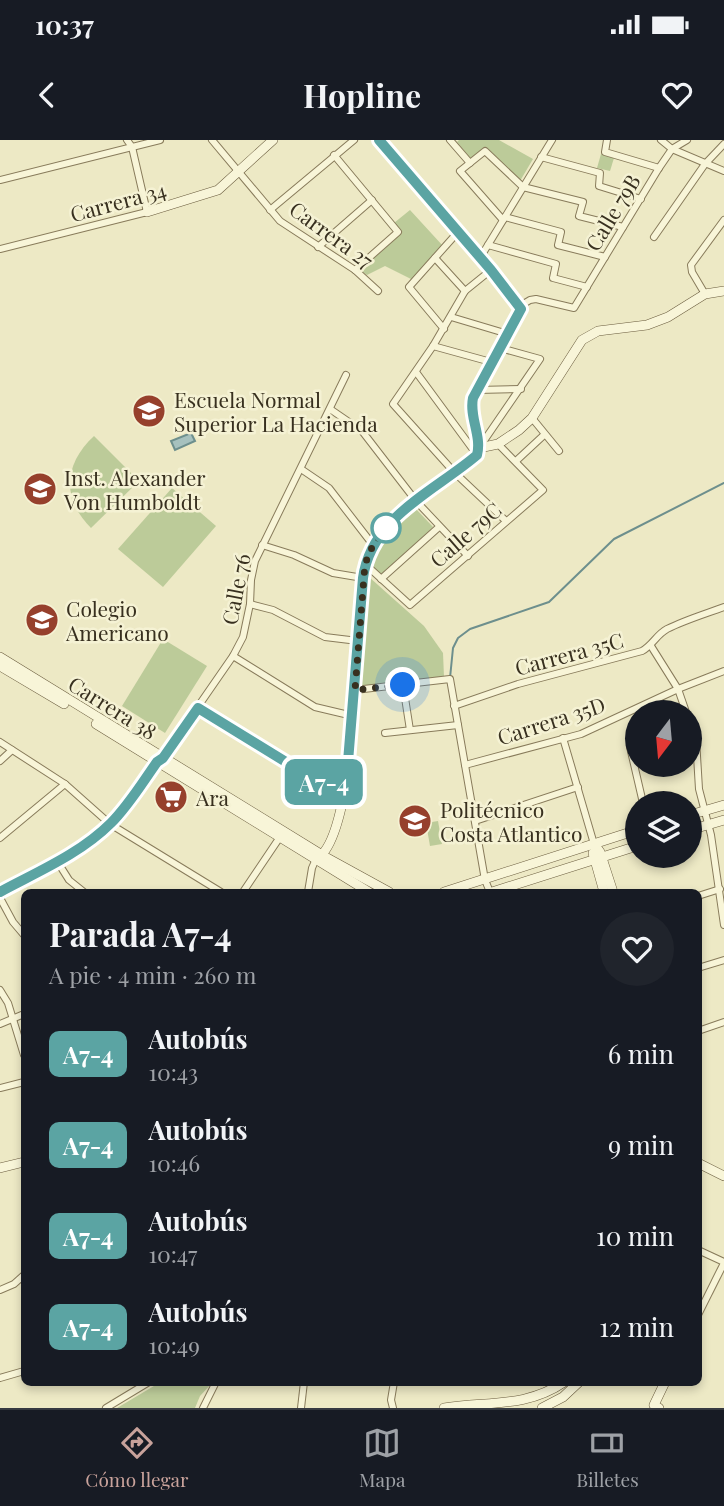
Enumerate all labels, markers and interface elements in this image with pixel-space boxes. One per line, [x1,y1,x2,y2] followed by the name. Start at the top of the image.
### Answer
[35,7,94,42] text: 10:37
[303,73,421,116] text: Hopline
[28,76,66,114] icon: back
[658,76,696,114] icon: heart
[578,168,646,256] street label: Calle 79B
[67,175,169,227] street label: Carrera 34
[284,194,380,274] street label: Carrera 27
[174,385,378,437] place label: Escuela Normal Superior La Hacienda
[130,392,168,430] school or university icon: Escuela Normal Superior La Hacienda
[63,463,206,515] place label: Inst. Alexander Von Humboldt
[21,470,59,508] school or university icon: Inst. Alexander Von Humboldt
[423,495,507,573] street label: Calle 79C
[371,513,401,543] unlabelled marker
[214,551,256,627] street label: Calle 76
[65,594,169,646] place label: Colegio Americano
[23,601,61,639] school or university icon: Colegio Americano
[512,625,626,681] street label: Carrera 35C
[385,667,420,702] your location
[64,669,162,745] street label: Carrera 38
[493,689,609,751] street label: Carrera 35D
[625,700,702,777] north arrow
[625,700,702,868] map controls
[275,759,373,805] line badge: A7-4
[299,766,349,798] text: A7-4
[152,778,190,816] supermarket icon: Ara
[195,783,230,811] place label: Ara
[625,791,702,868] button: layers
[440,795,582,847] place label: Politécnico Costa Atlantico
[396,802,434,840] school or university icon: Politécnico Costa Atlantico
[49,911,232,955] text: Parada A7-4
[600,912,674,986] button: heart
[49,959,256,990] text: A pie · 4 min · 260 m
[148,1021,248,1056] text: Autobús
[608,1036,674,1071] text: 6 min
[63,1038,113,1070] text: A7-4
[148,1056,198,1087] text: 10:43
[148,1112,248,1147] text: Autobús
[608,1127,674,1162] text: 9 min
[63,1129,113,1161] text: A7-4
[148,1147,200,1178] text: 10:46
[148,1203,248,1238] text: Autobús
[596,1218,674,1253] text: 10 min
[63,1220,113,1252] text: A7-4
[148,1238,197,1269] text: 10:47
[148,1294,248,1329] text: Autobús
[599,1309,674,1344] text: 12 min
[63,1311,113,1343] text: A7-4
[148,1329,200,1360] text: 10:49
[85,1424,188,1492] tab: Cómo llegar
[359,1424,405,1492] tab: Mapa
[576,1424,639,1492] tab: Billetes

